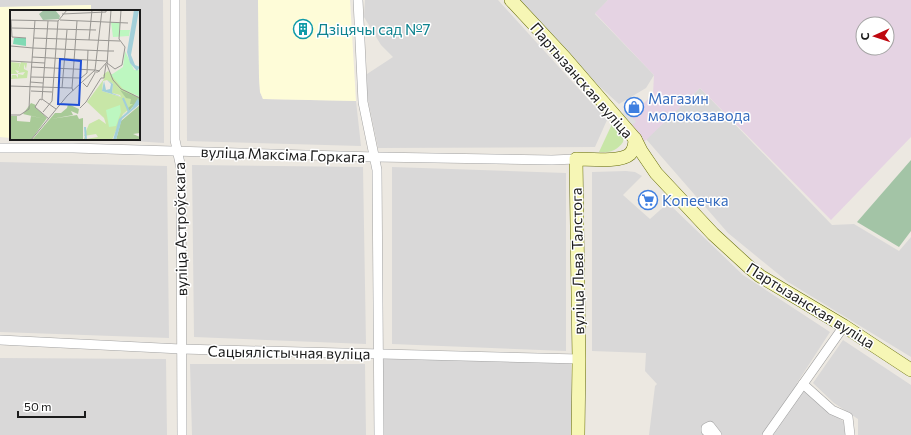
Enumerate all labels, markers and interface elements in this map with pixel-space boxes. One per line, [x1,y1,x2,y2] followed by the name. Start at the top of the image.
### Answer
[10,10,140,140] inset map
[855,16,895,56] north arrow
[292,18,314,40] building icon: Дзіцячы сад №7
[527,19,637,141] street label: Партызанская вуліца
[317,20,431,38] place label: Дзіцячы сад №7
[858,32,871,41] text: С
[648,89,750,124] place label: Магазин молокозавода
[623,96,645,118] shop icon: Магазин молокозавода
[200,142,366,166] street label: вуліца Максіма Горкага
[170,162,190,296] street label: вуліца Астроўскага
[567,187,587,335] street label: вуліца Льва Талстога
[637,189,659,211] supermarket icon: Копеечка
[662,191,729,209] place label: Копеечка
[744,258,878,352] street label: Партызанская вуліца
[208,342,370,362] street label: Сацыялістычная вуліца
[18,393,85,419] scale bar
[24,399,52,413] text: 50 m

